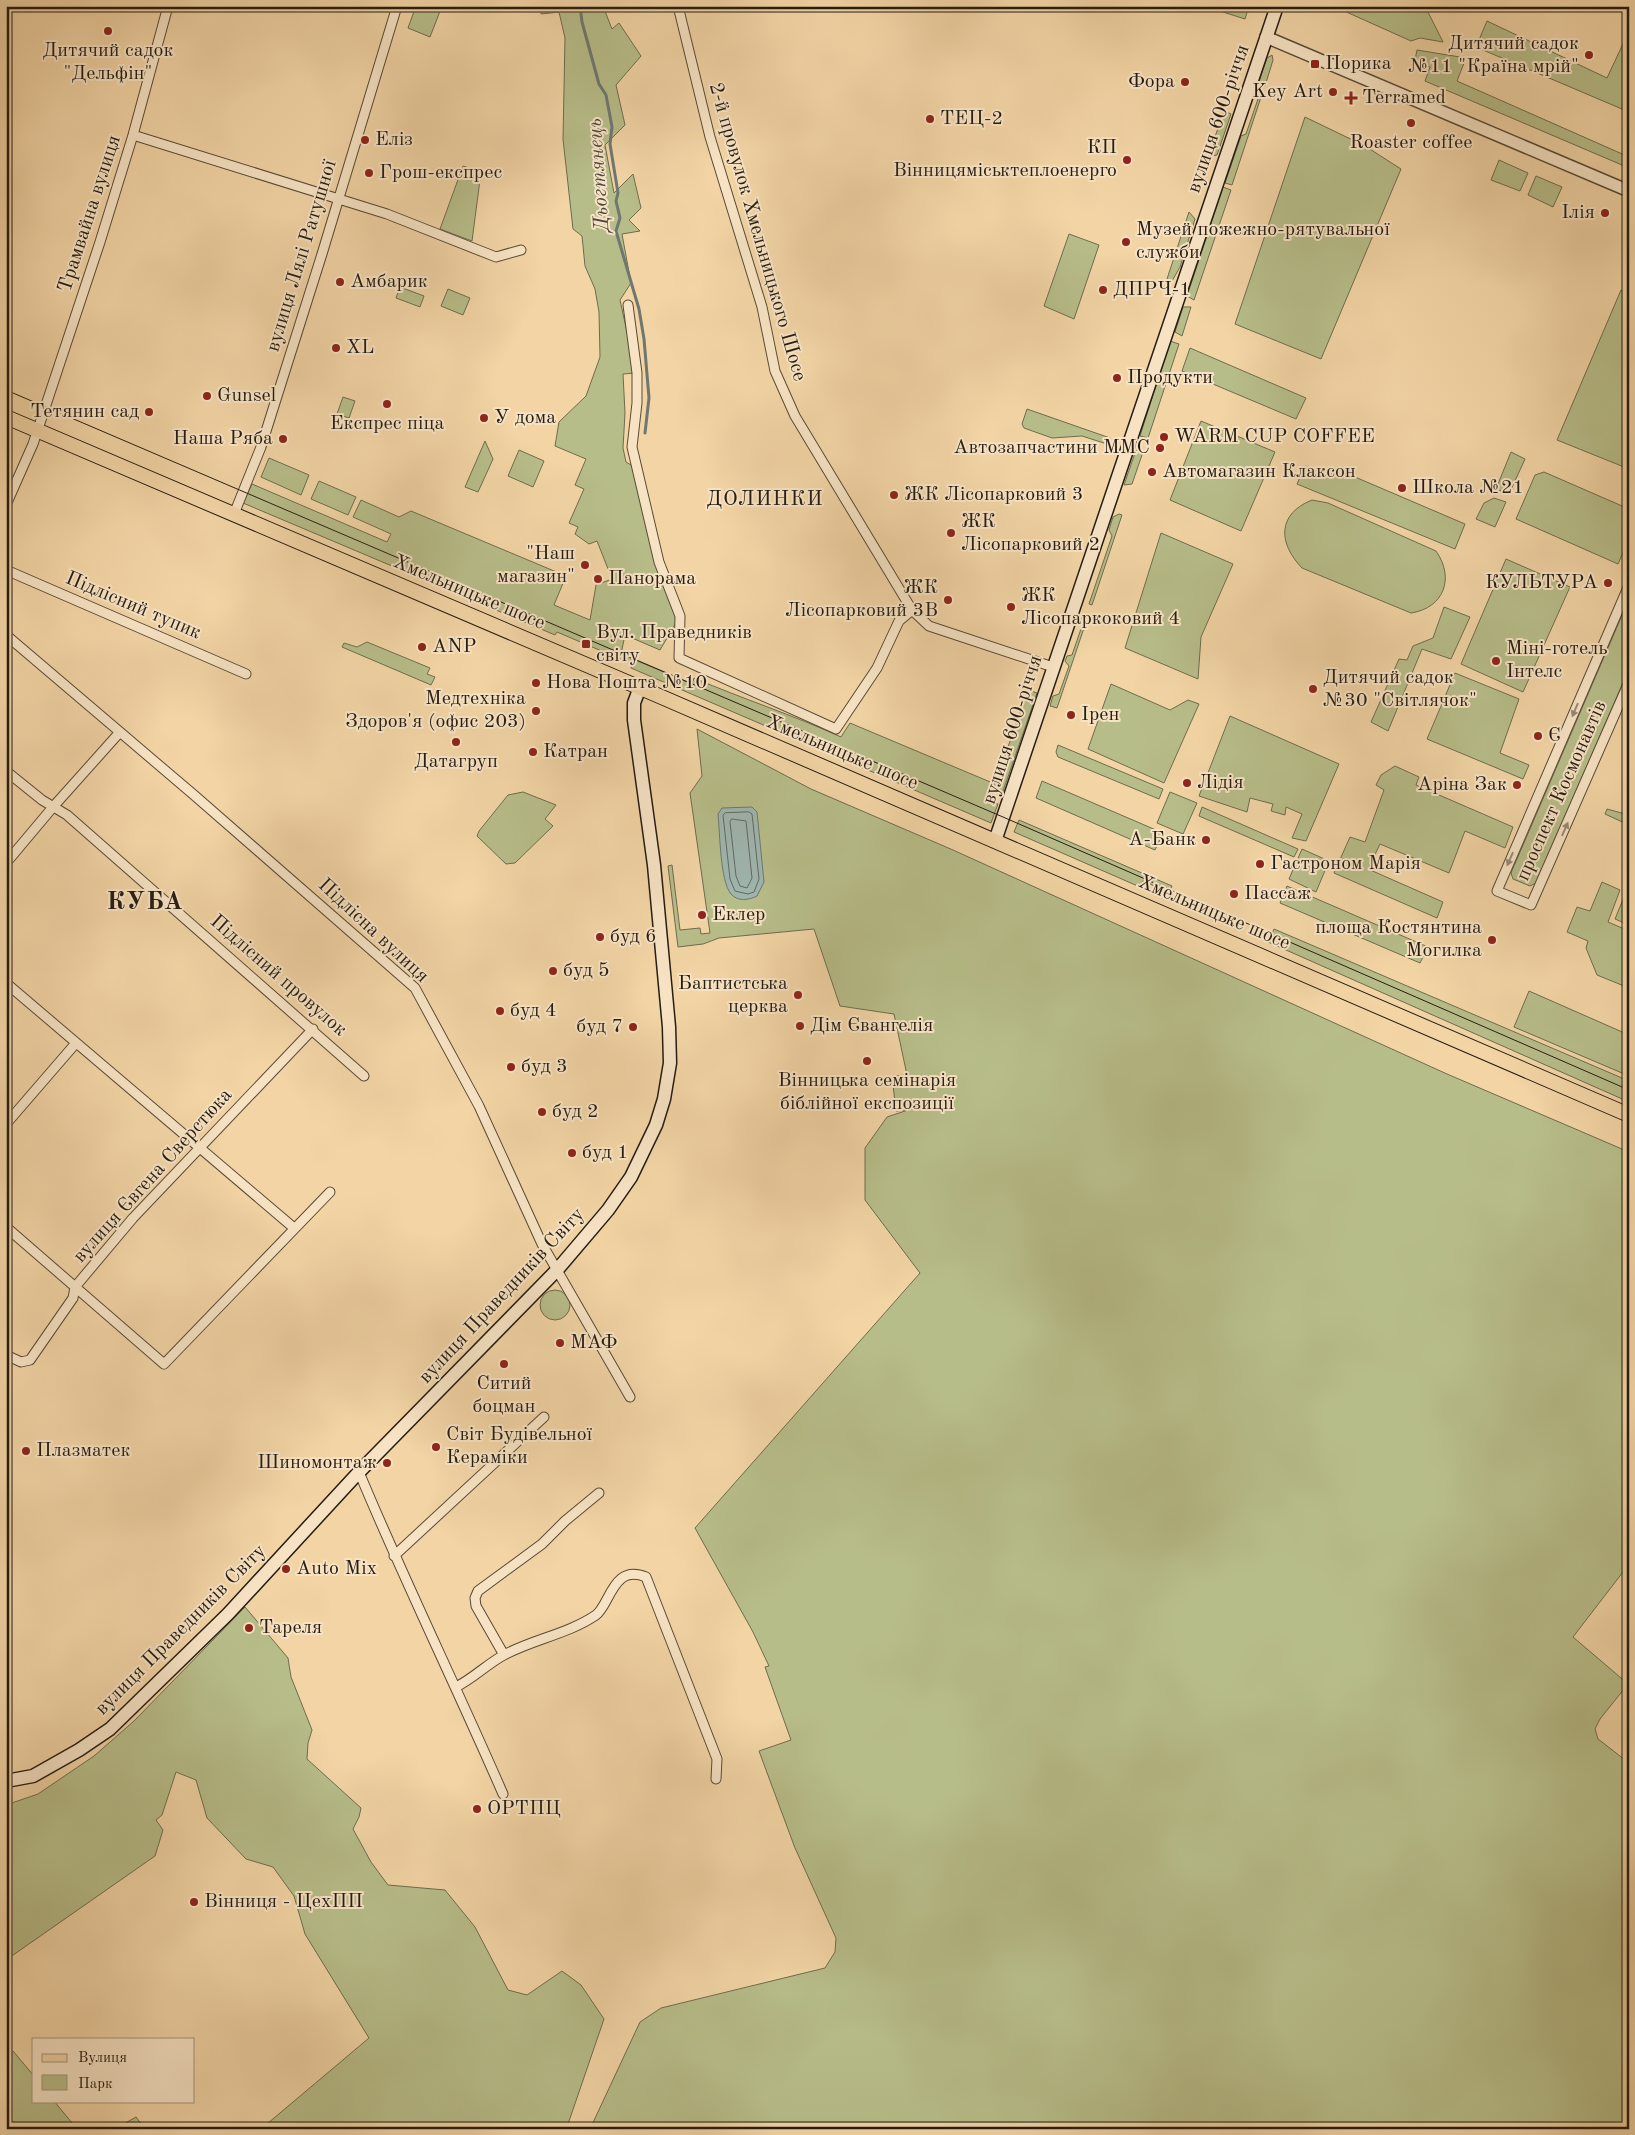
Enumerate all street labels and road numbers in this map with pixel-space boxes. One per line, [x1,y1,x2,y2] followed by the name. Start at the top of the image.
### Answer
[1184,42,1254,196] street label: вулиця 600-річчя
[705,81,809,383] street label: 2-й провулок Хмельницького Шосе
[55,133,125,295] street label: Трамвайна вулиця
[263,157,341,354] street label: вулиця Лялі Ратушної
[390,552,548,634] street label: Хмельницьке шосе
[62,568,204,644] street label: Підлісний тупик
[980,653,1046,807] street label: вулиця 600-річчя
[1513,698,1611,884] street label: проспект Космонавтів
[763,712,921,794] street label: Хмельницьке шосе
[1135,872,1293,954] street label: Хмельницьке шосе
[314,875,432,987] street label: Підлісна вулиця
[206,912,350,1040] street label: Підлісний провулок
[70,1085,236,1267] street label: вулиця Євгена Сверстюка
[415,1204,589,1388] street label: вулиця Праведників Світу
[92,1541,270,1719] street label: вулиця Праведників Світу

